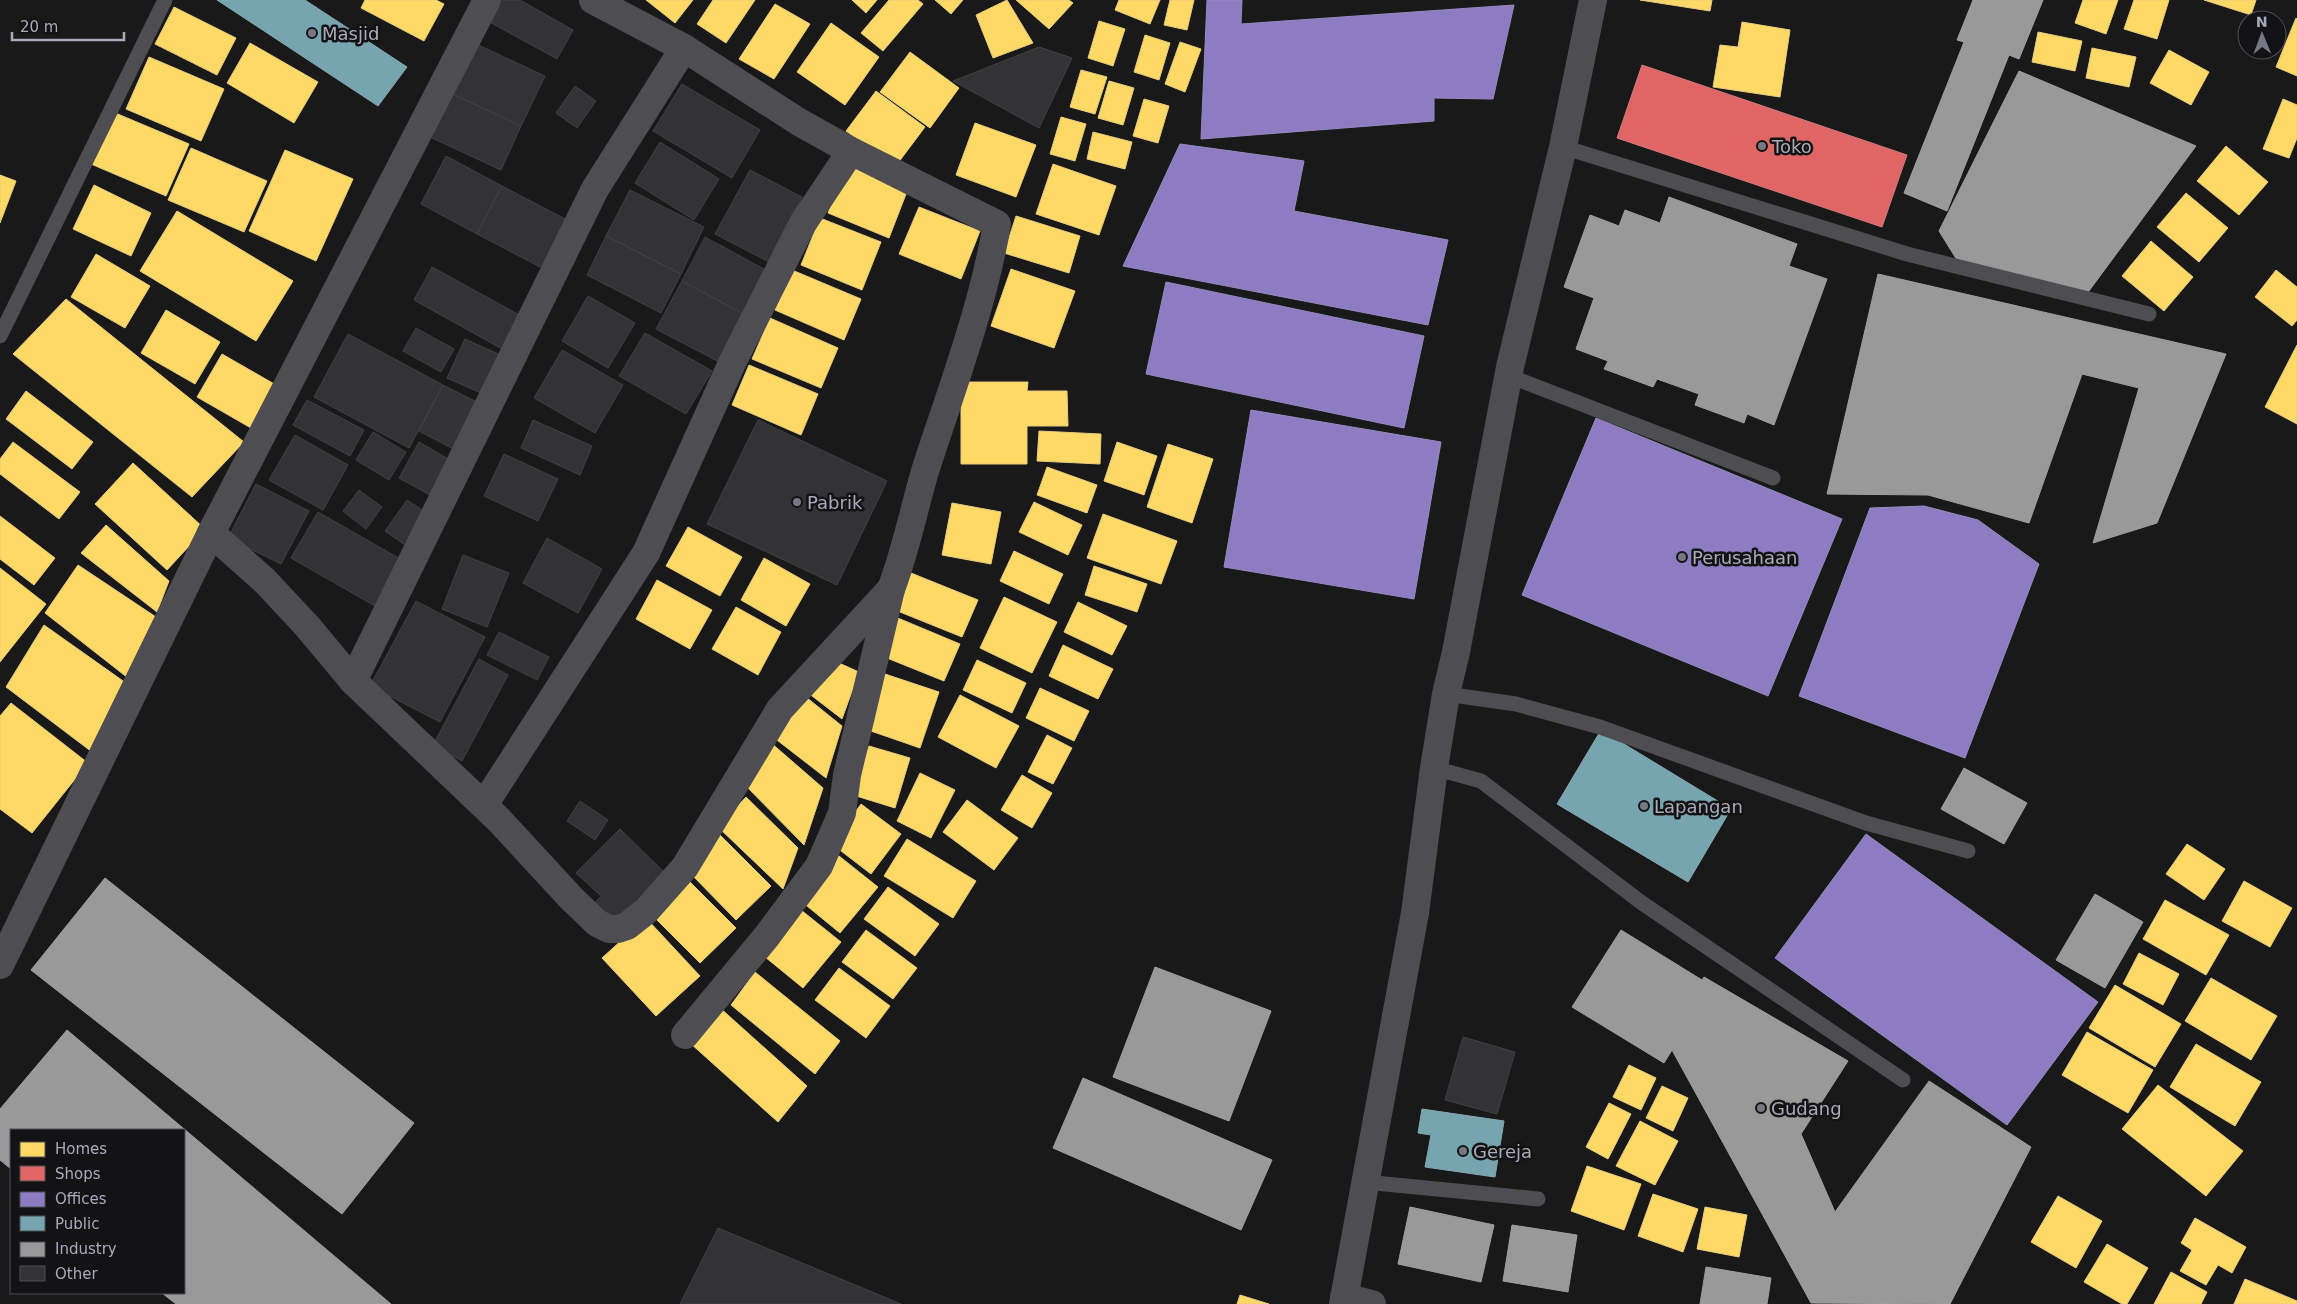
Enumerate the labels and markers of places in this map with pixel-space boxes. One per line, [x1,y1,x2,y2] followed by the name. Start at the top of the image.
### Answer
[322,23,379,44] place label: Masjid
[306,27,318,39] marker: Masjid
[1771,136,1812,157] place label: Toko
[1756,140,1768,152] marker: Toko
[807,492,863,513] place label: Pabrik
[791,496,803,508] marker: Pabrik
[1692,547,1797,568] place label: Perusahaan
[1676,551,1688,563] marker: Perusahaan
[1654,796,1743,817] place label: Lapangan
[1638,800,1650,812] marker: Lapangan
[1771,1098,1842,1119] place label: Gudang
[1755,1102,1767,1114] marker: Gudang
[1473,1141,1532,1162] place label: Gereja
[1457,1145,1469,1157] marker: Gereja

